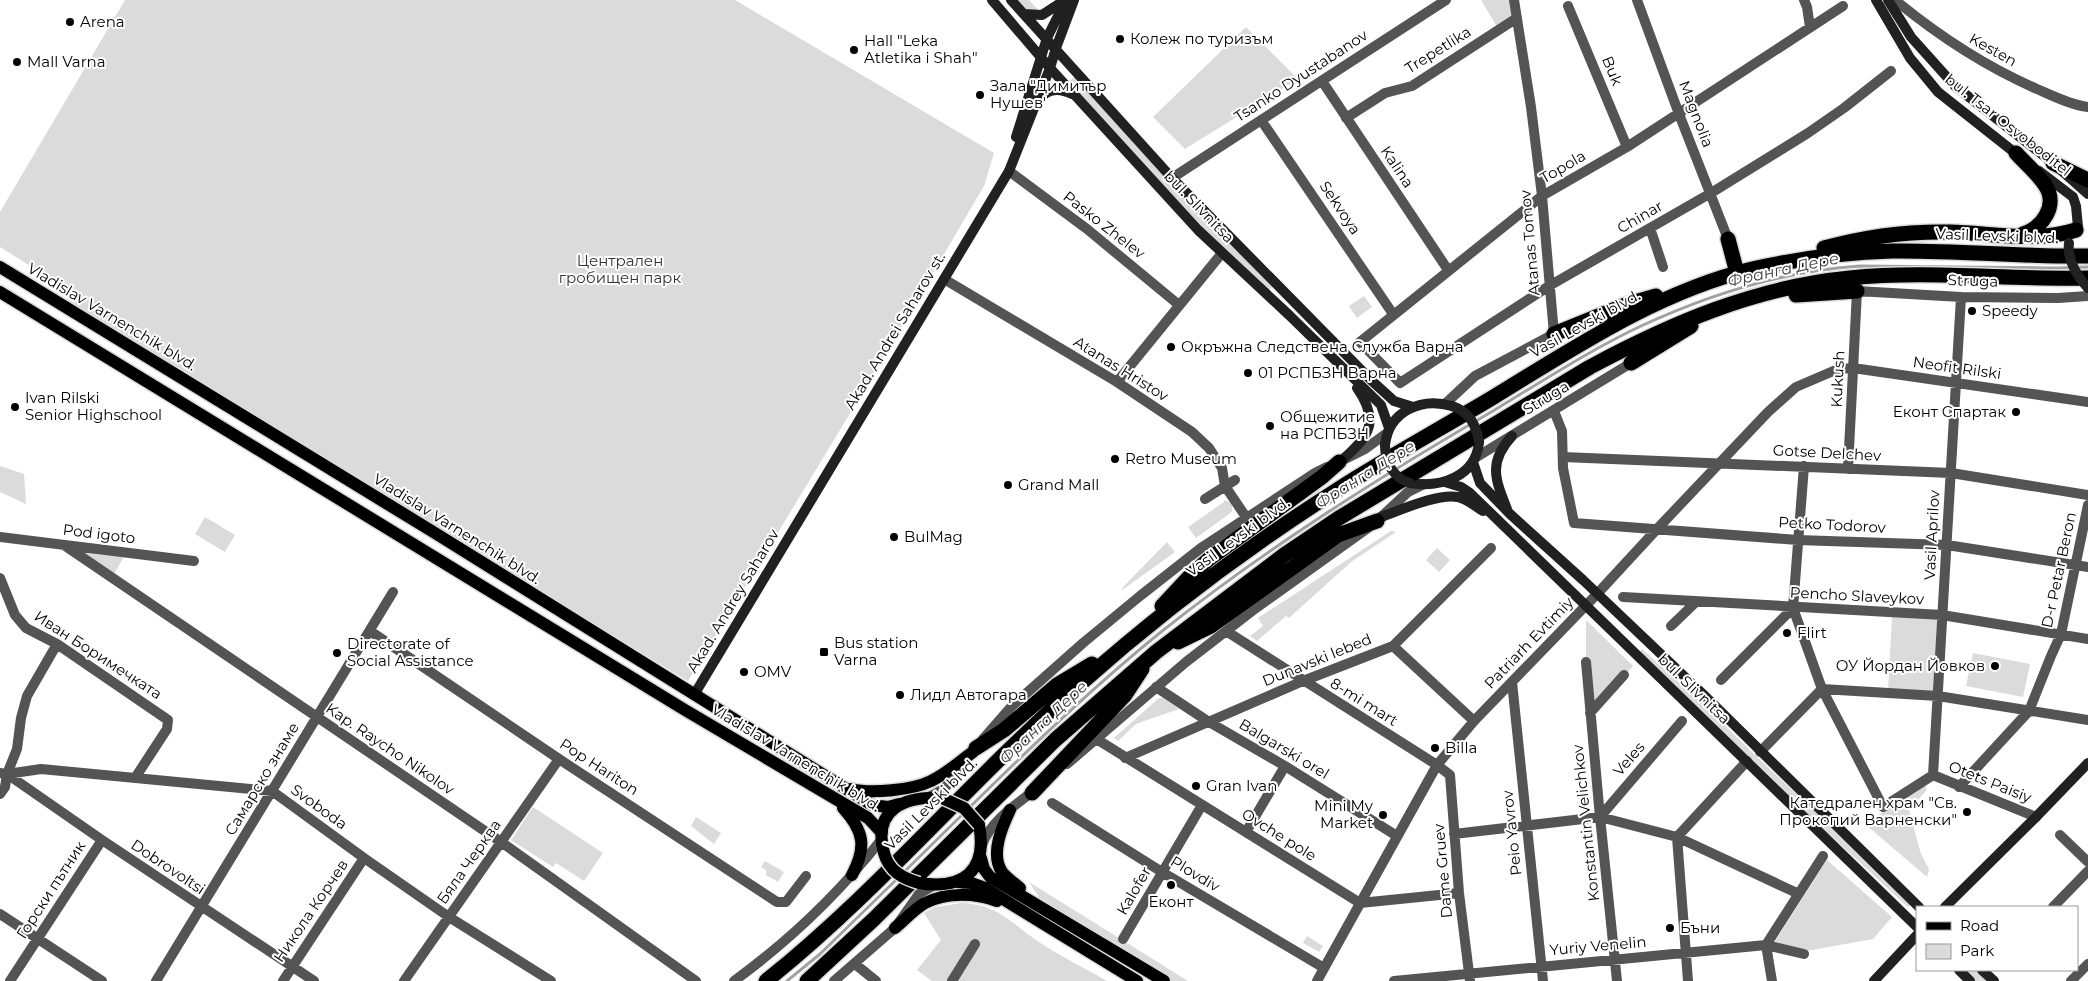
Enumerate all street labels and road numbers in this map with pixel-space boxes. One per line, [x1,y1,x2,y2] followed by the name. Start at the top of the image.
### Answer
[1401,22,1474,77] street label: Trepetlika
[1230,25,1372,126] street label: Tsanko Dyustabanov
[1966,29,2020,70] street label: Kesten
[1598,53,1627,88] street label: Buk
[1941,69,2075,180] street label: bul. Tsar Osvoboditel
[1675,78,1718,150] street label: Magnolia
[1377,142,1418,191] street label: Kalina
[1536,146,1589,187] street label: Topola
[1160,167,1239,247] street label: bul. Slivnitsa
[1316,177,1365,238] street label: Sekvoya
[1060,187,1150,263] street label: Pasko Zhelev
[1515,189,1544,297] street label: Atanas Tomov
[1613,196,1666,237] street label: Chinar
[1935,224,2059,247] street label: Vasil Levski blvd.
[840,248,949,413] street label: Akad. Andrei Saharov st.
[24,258,200,375] street label: Vladislav Varnenchik blvd.
[1947,270,1999,291] street label: Struga
[1526,285,1643,362] street label: Vasil Levski blvd.
[1070,332,1173,406] street label: Atanas Hristov
[1827,350,1848,408] street label: Kukush
[1912,352,2002,383] street label: Neofit Rilski
[1519,376,1572,419] street label: Struga
[1772,440,1883,465] street label: Gotse Delchev
[370,469,545,588] street label: Vladislav Varnenchik blvd.
[1920,489,1943,580] street label: Vasil Aprilov
[1182,493,1293,580] street label: Vasil Levski blvd.
[2037,510,2080,630] street label: D-r Petar Beron
[1778,512,1887,537] street label: Petko Todorov
[62,520,136,547] street label: Pod igoto
[682,525,783,676] street label: Akad. Andrey Saharov
[1789,582,1926,609] street label: Pencho Slaveykov
[1480,592,1578,693] street label: Patriarh Evtimiy
[31,606,166,703] street label: Иван Боримечката
[1259,629,1374,690] street label: Dunavski lebed
[1654,649,1734,728] street label: bul. Slivnitsa
[1327,673,1402,730] street label: 8-mi mart
[322,698,459,799] street label: Kap. Raycho Nikolov
[708,699,884,816] street label: Vladislav Varnenchik blvd.
[1236,714,1333,783] street label: Balgarski orel
[220,719,303,839] street label: Самарско знаме
[556,734,642,799] street label: Pop Hariton
[1609,738,1649,780] street label: Veles
[1568,743,1603,902] street label: Konstantin Velichkov
[880,753,981,854] street label: Vasil Levski blvd.
[1946,756,2035,807] street label: Otets Paisiy
[287,780,351,833] street label: Svoboda
[1497,789,1525,877] street label: Peio Yavrov
[1238,804,1320,865] street label: Ovche pole
[433,816,505,908] street label: Бяла Черква
[1429,822,1456,919] street label: Dame Gruev
[127,835,209,898] street label: Dobrovoltsi
[12,837,89,942] street label: Горски пътник
[1167,851,1224,896] street label: Plovdiv
[269,856,352,966] street label: Никола Корчев
[1112,863,1155,918] street label: Kalofer
[1549,932,1647,959] street label: Yuriy Venelin

